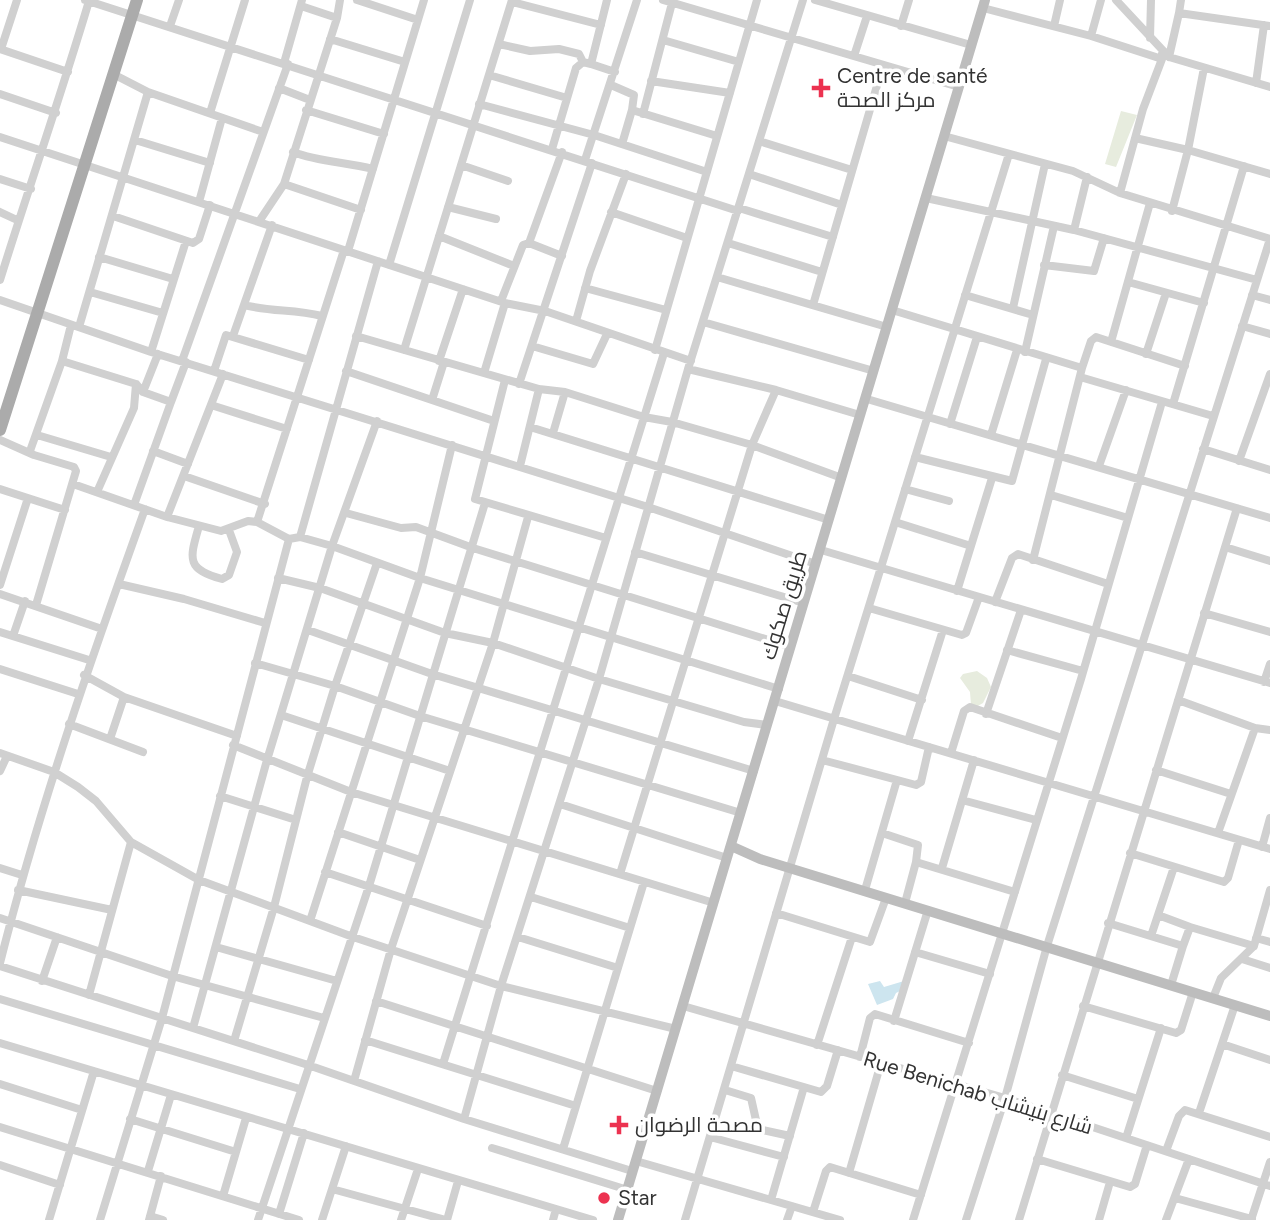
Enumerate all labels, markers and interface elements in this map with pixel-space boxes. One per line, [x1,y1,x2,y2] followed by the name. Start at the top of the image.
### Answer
[837,63,988,112] place label: Centre de santé مركز الصحة
[811,78,831,98] marker: Centre de santé مركز الصحة
[755,547,813,663] street label: طريق صكوك
[860,1046,1096,1141] street label: Rue Benichab شارع بنيشاب
[635,1112,763,1138] place label: مصحة الرضوان
[609,1115,629,1135] marker: مصحة الرضوان
[618,1185,657,1210] place label: Star
[596,1190,612,1206] marker: Star

